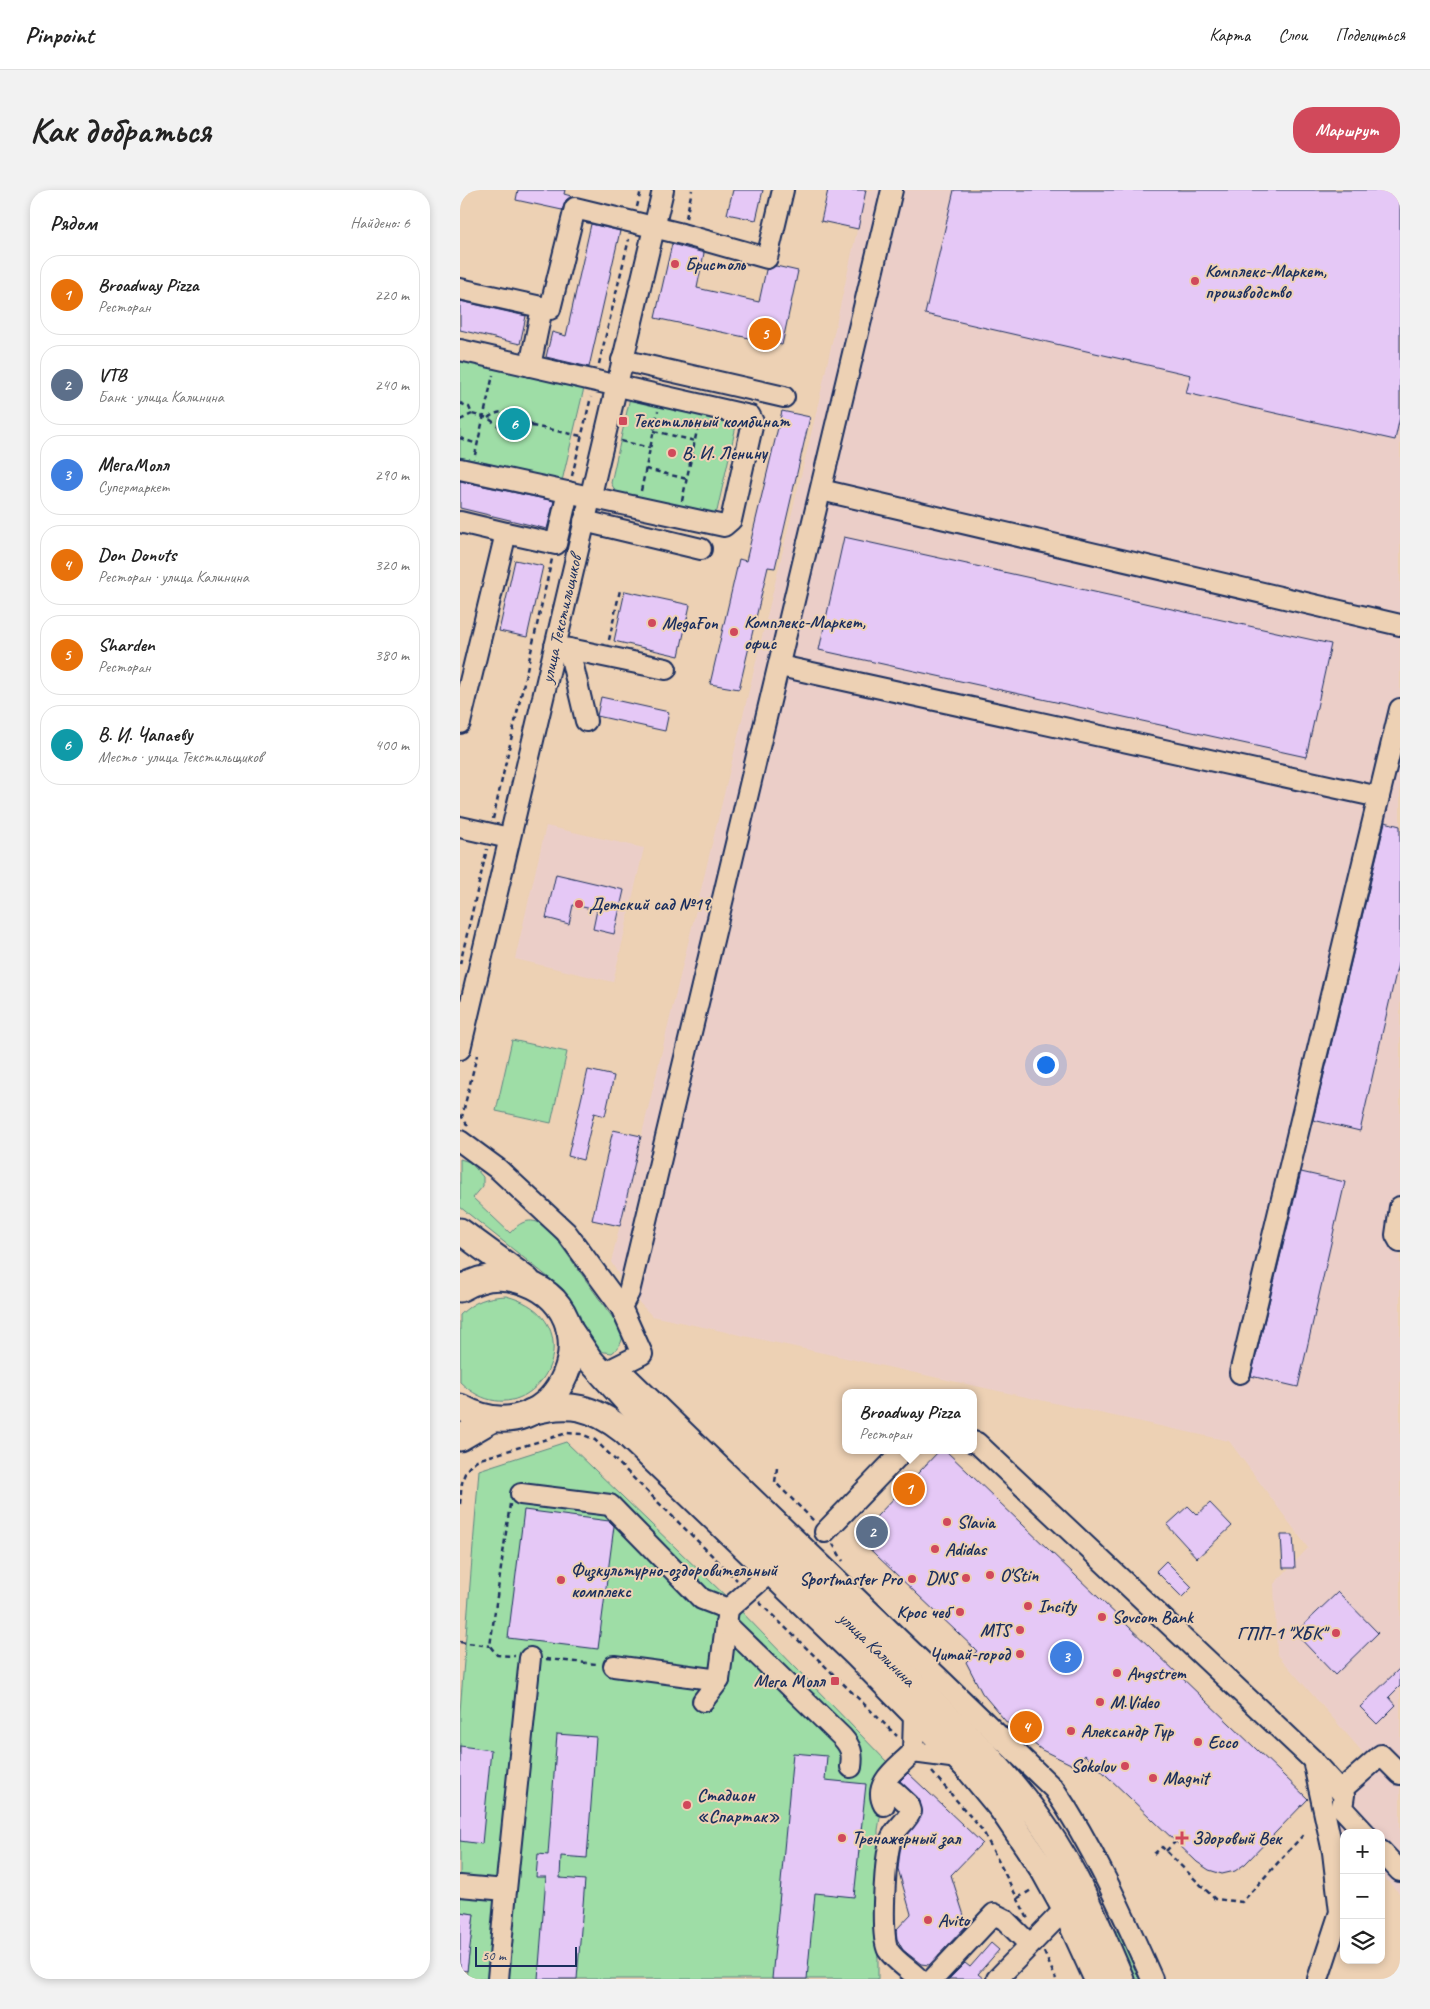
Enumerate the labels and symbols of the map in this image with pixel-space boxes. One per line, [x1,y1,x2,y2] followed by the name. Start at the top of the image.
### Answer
[685,253,747,275] place label: Бристоль
[669,258,681,270] marker: Бристоль
[1205,260,1327,303] place label: Комплекс-Маркет, производство
[1189,275,1201,287] marker: Комплекс-Маркет, производство
[749,315,781,353] pin: 5
[498,405,530,443] pin: 6
[633,410,791,432] place label: Текстильный комбинат
[617,415,629,427] marker: Текстильный комбинат
[682,442,769,464] place label: В. И. Ленину
[666,447,678,459] marker: В. И. Ленину
[535,548,587,686] street label: улица Текстильщиков
[744,611,866,654] place label: Комплекс-Маркет, офис
[662,612,719,634] place label: MegaFon
[646,617,658,629] marker: MegaFon
[728,626,740,638] marker: Комплекс-Маркет, офис
[589,893,712,915] place label: Детский сад №19
[573,898,585,910] marker: Детский сад №19
[1033,1052,1059,1078] your location
[893,1470,925,1508] pin: 1
[957,1511,996,1533] place label: Slavia
[856,1513,888,1551] pin: 2
[941,1516,953,1528] marker: Slavia
[945,1538,988,1560] place label: Adidas
[929,1543,941,1555] marker: Adidas
[571,1559,779,1602] place label: Физкультурно-оздоровительный комплекс
[1000,1564,1039,1586] place label: O'Stin
[926,1567,959,1589] place label: DNS
[799,1568,903,1590] place label: Sportmaster Pro
[984,1569,996,1581] marker: O'Stin
[960,1572,972,1584] marker: DNS
[906,1573,918,1585] marker: Sportmaster Pro
[555,1574,567,1586] marker: Физкультурно-оздоровительный комплекс
[1038,1595,1077,1617] place label: Incity
[1022,1600,1034,1612] marker: Incity
[897,1601,955,1623] place label: Крос чеб
[833,1606,921,1692] street label: улица Калинина
[954,1606,966,1618] marker: Крос чеб
[1112,1606,1195,1628] place label: Sovcom Bank
[1096,1611,1108,1623] marker: Sovcom Bank
[980,1619,1013,1641] place label: MTS
[1237,1622,1330,1644] place label: ГПП-1 "ХБК"
[1014,1624,1026,1636] marker: MTS
[1330,1627,1342,1639] marker: ГПП-1 "ХБК"
[1050,1638,1082,1676] pin: 3
[929,1643,1011,1665] place label: Читай-город
[1014,1648,1026,1660] marker: Читай-город
[1127,1662,1187,1684] place label: Angstrem
[1111,1667,1123,1679] marker: Angstrem
[754,1670,826,1692] place label: Мега Молл
[829,1675,841,1687] marker: Мега Молл
[1110,1691,1160,1713] place label: M.Video
[1094,1696,1106,1708] marker: M.Video
[1010,1708,1042,1746] pin: 4
[1081,1720,1174,1742] place label: Александр Тур
[1065,1725,1077,1737] marker: Александр Тур
[1208,1731,1239,1753] place label: Ecco
[1192,1736,1204,1748] marker: Ecco
[1071,1755,1117,1777] place label: Sokolov
[1119,1760,1131,1772] marker: Sokolov
[1163,1767,1211,1789] place label: Magnit
[1147,1772,1159,1784] marker: Magnit
[697,1784,780,1827] place label: Стадион «Спартак»
[681,1799,693,1811] marker: Стадион «Спартак»
[852,1827,962,1850] place label: Тренажерный зал
[1192,1827,1283,1849] place label: Здоровый Век
[836,1832,848,1844] marker: Тренажерный зал
[1176,1832,1188,1844] marker: Здоровый Век
[938,1909,971,1931] place label: Avito
[922,1914,934,1926] marker: Avito
[475,1944,578,1967] scale bar

